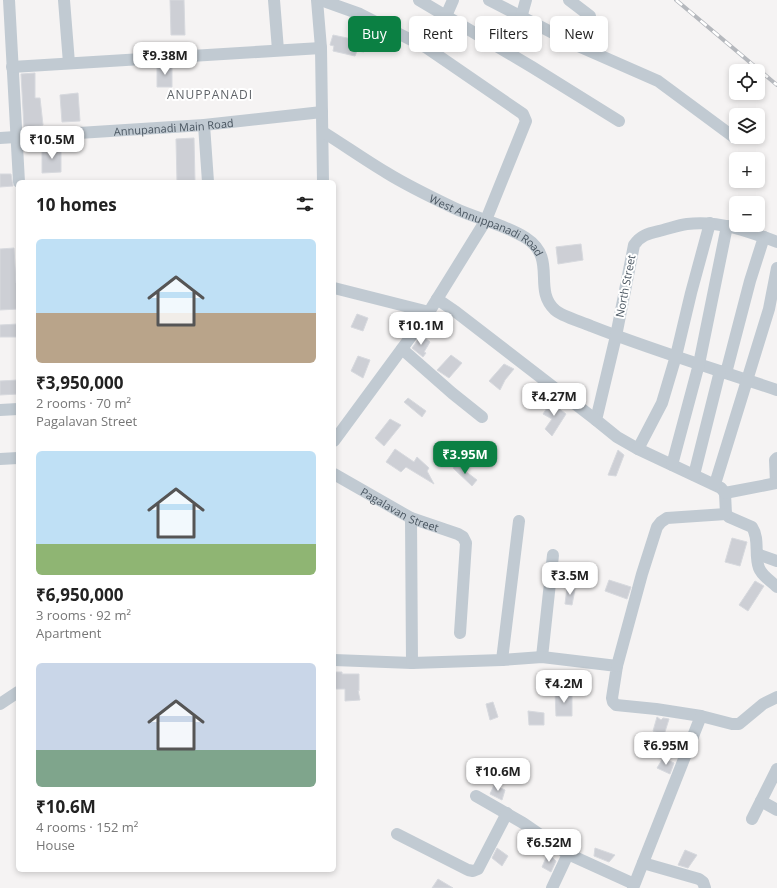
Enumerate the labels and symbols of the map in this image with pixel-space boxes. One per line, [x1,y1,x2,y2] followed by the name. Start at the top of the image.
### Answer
[132,42,198,76] pin: ₹9.38M
[167,86,253,103] district label: ANUPPANADI
[113,114,234,138] street label: Annupanadi Main Road
[19,126,85,160] pin: ₹10.5M
[427,190,547,258] street label: West Annuppanadi Road
[612,253,638,319] street label: North Street
[388,312,454,346] pin: ₹10.1M
[521,383,587,417] pin: ₹4.27M
[432,441,498,475] pin: ₹3.95M
[358,483,441,535] street label: Pagalavan Street
[542,562,598,596] pin: ₹3.5M
[536,670,592,704] pin: ₹4.2M
[633,732,699,766] pin: ₹6.95M
[465,758,531,792] pin: ₹10.6M
[516,829,582,863] pin: ₹6.52M

